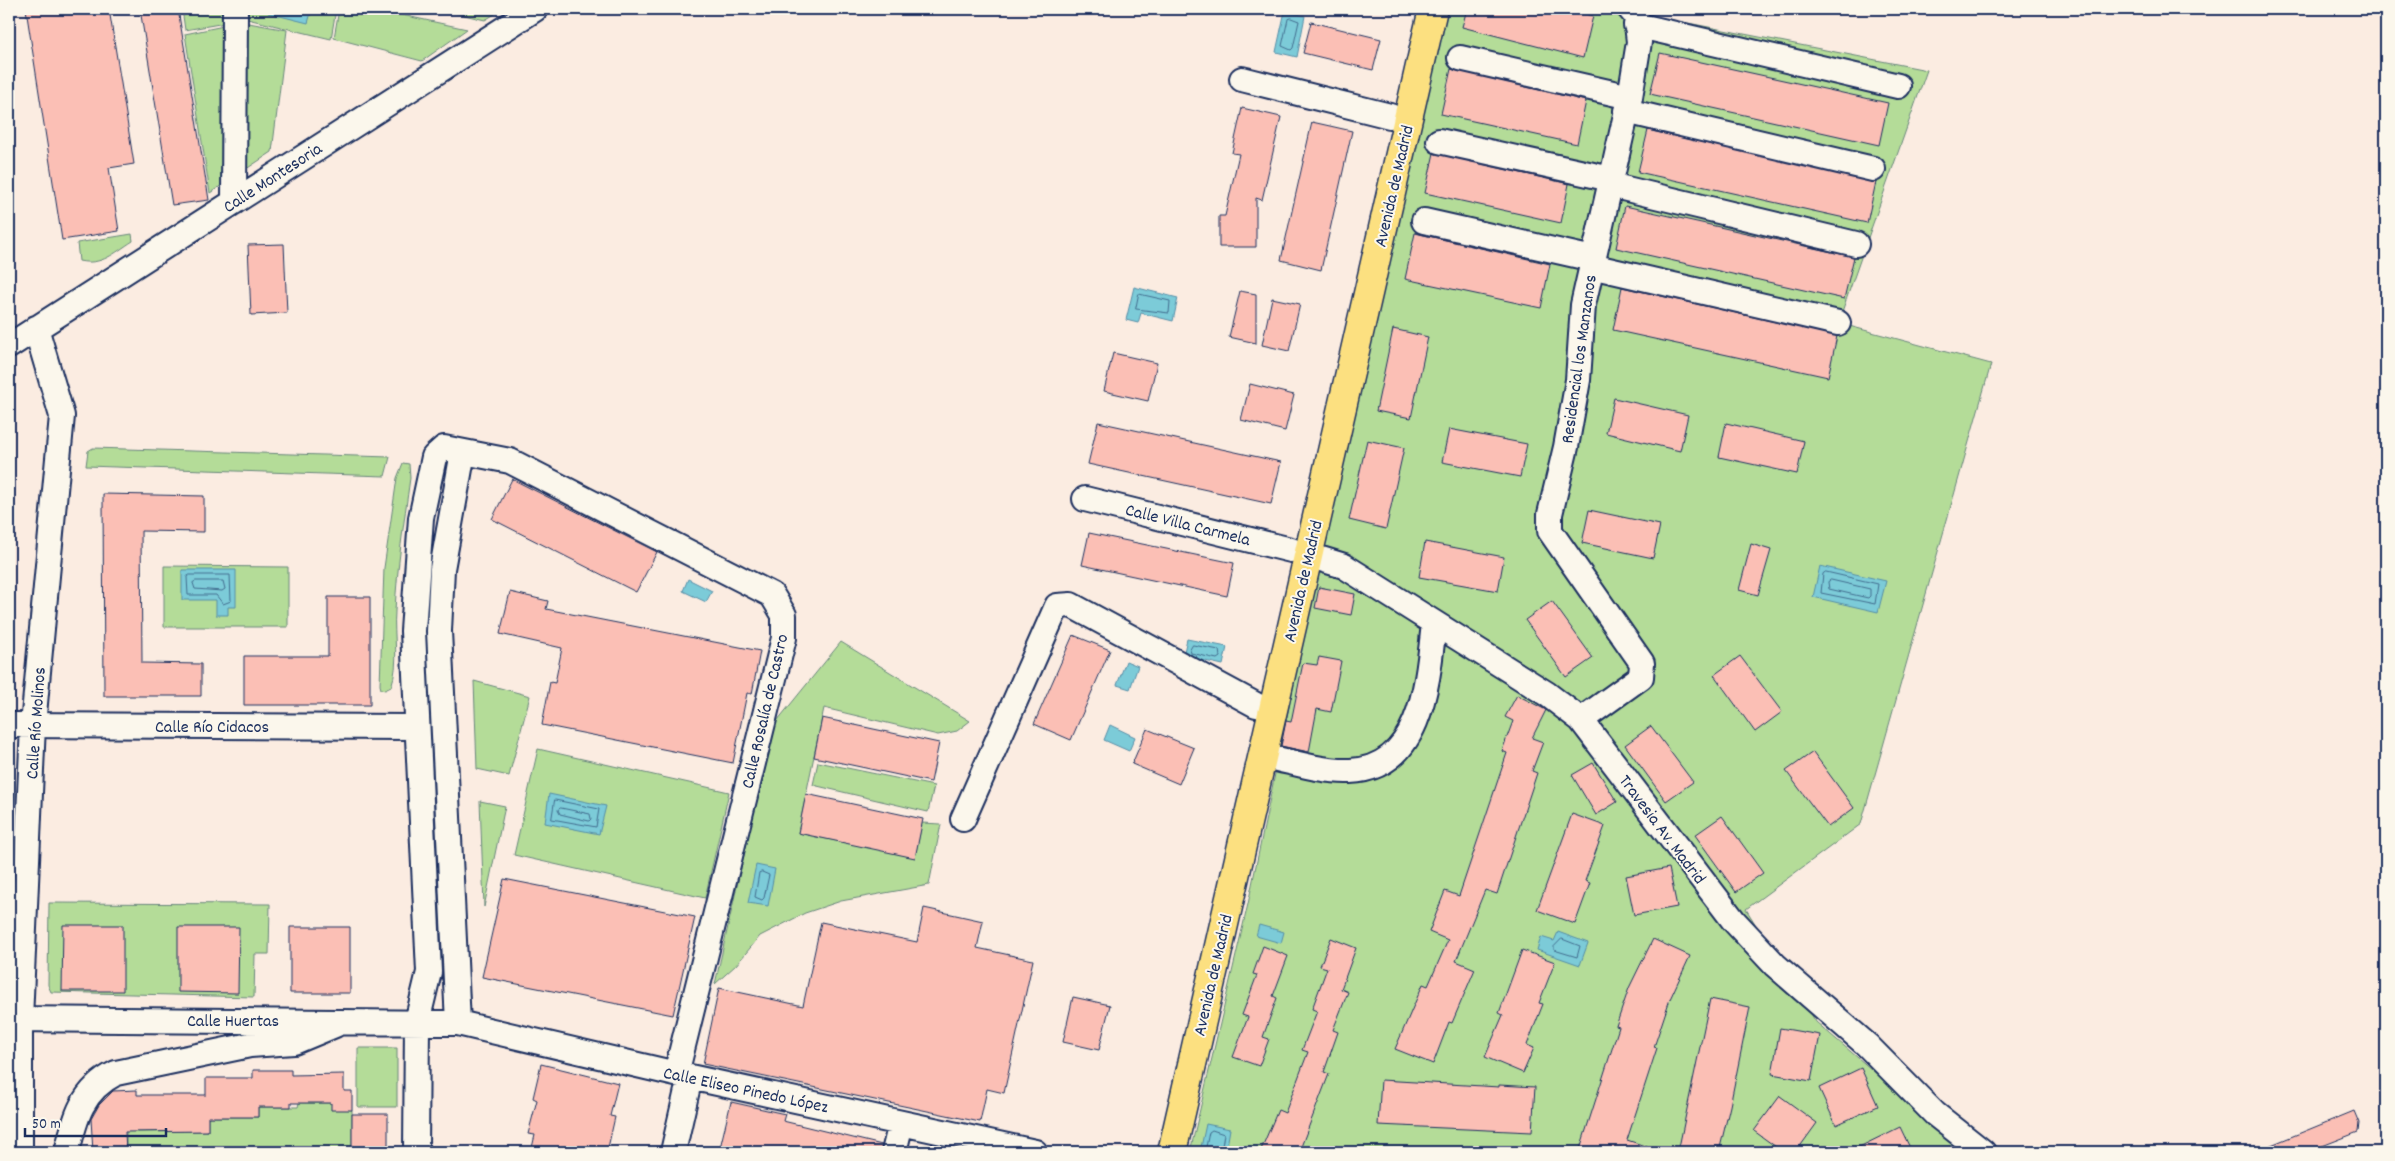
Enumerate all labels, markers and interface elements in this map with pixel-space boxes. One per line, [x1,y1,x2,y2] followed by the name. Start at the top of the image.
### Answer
[1369,123,1422,250] street label: Avenida de Madrid
[219,137,328,220] street label: Calle Montesoria
[1556,273,1605,445] street label: Residencial los Manzanos
[1122,499,1253,554] street label: Calle Villa Carmela
[1278,518,1331,645] street label: Avenida de Madrid
[737,632,796,791] street label: Calle Rosalía de Castro
[21,666,54,780] street label: Calle Río Molinos
[155,716,269,741] street label: Calle Río Cidacos
[1611,770,1711,891] street label: Travesia Av. Madrid
[1188,912,1241,1039] street label: Avenida de Madrid
[187,1010,279,1035] street label: Calle Huertas
[661,1062,830,1121] street label: Calle Eliseo Pinedo López
[25,1106,166,1138] scale bar
[32,1114,61,1136] text: 50 m

